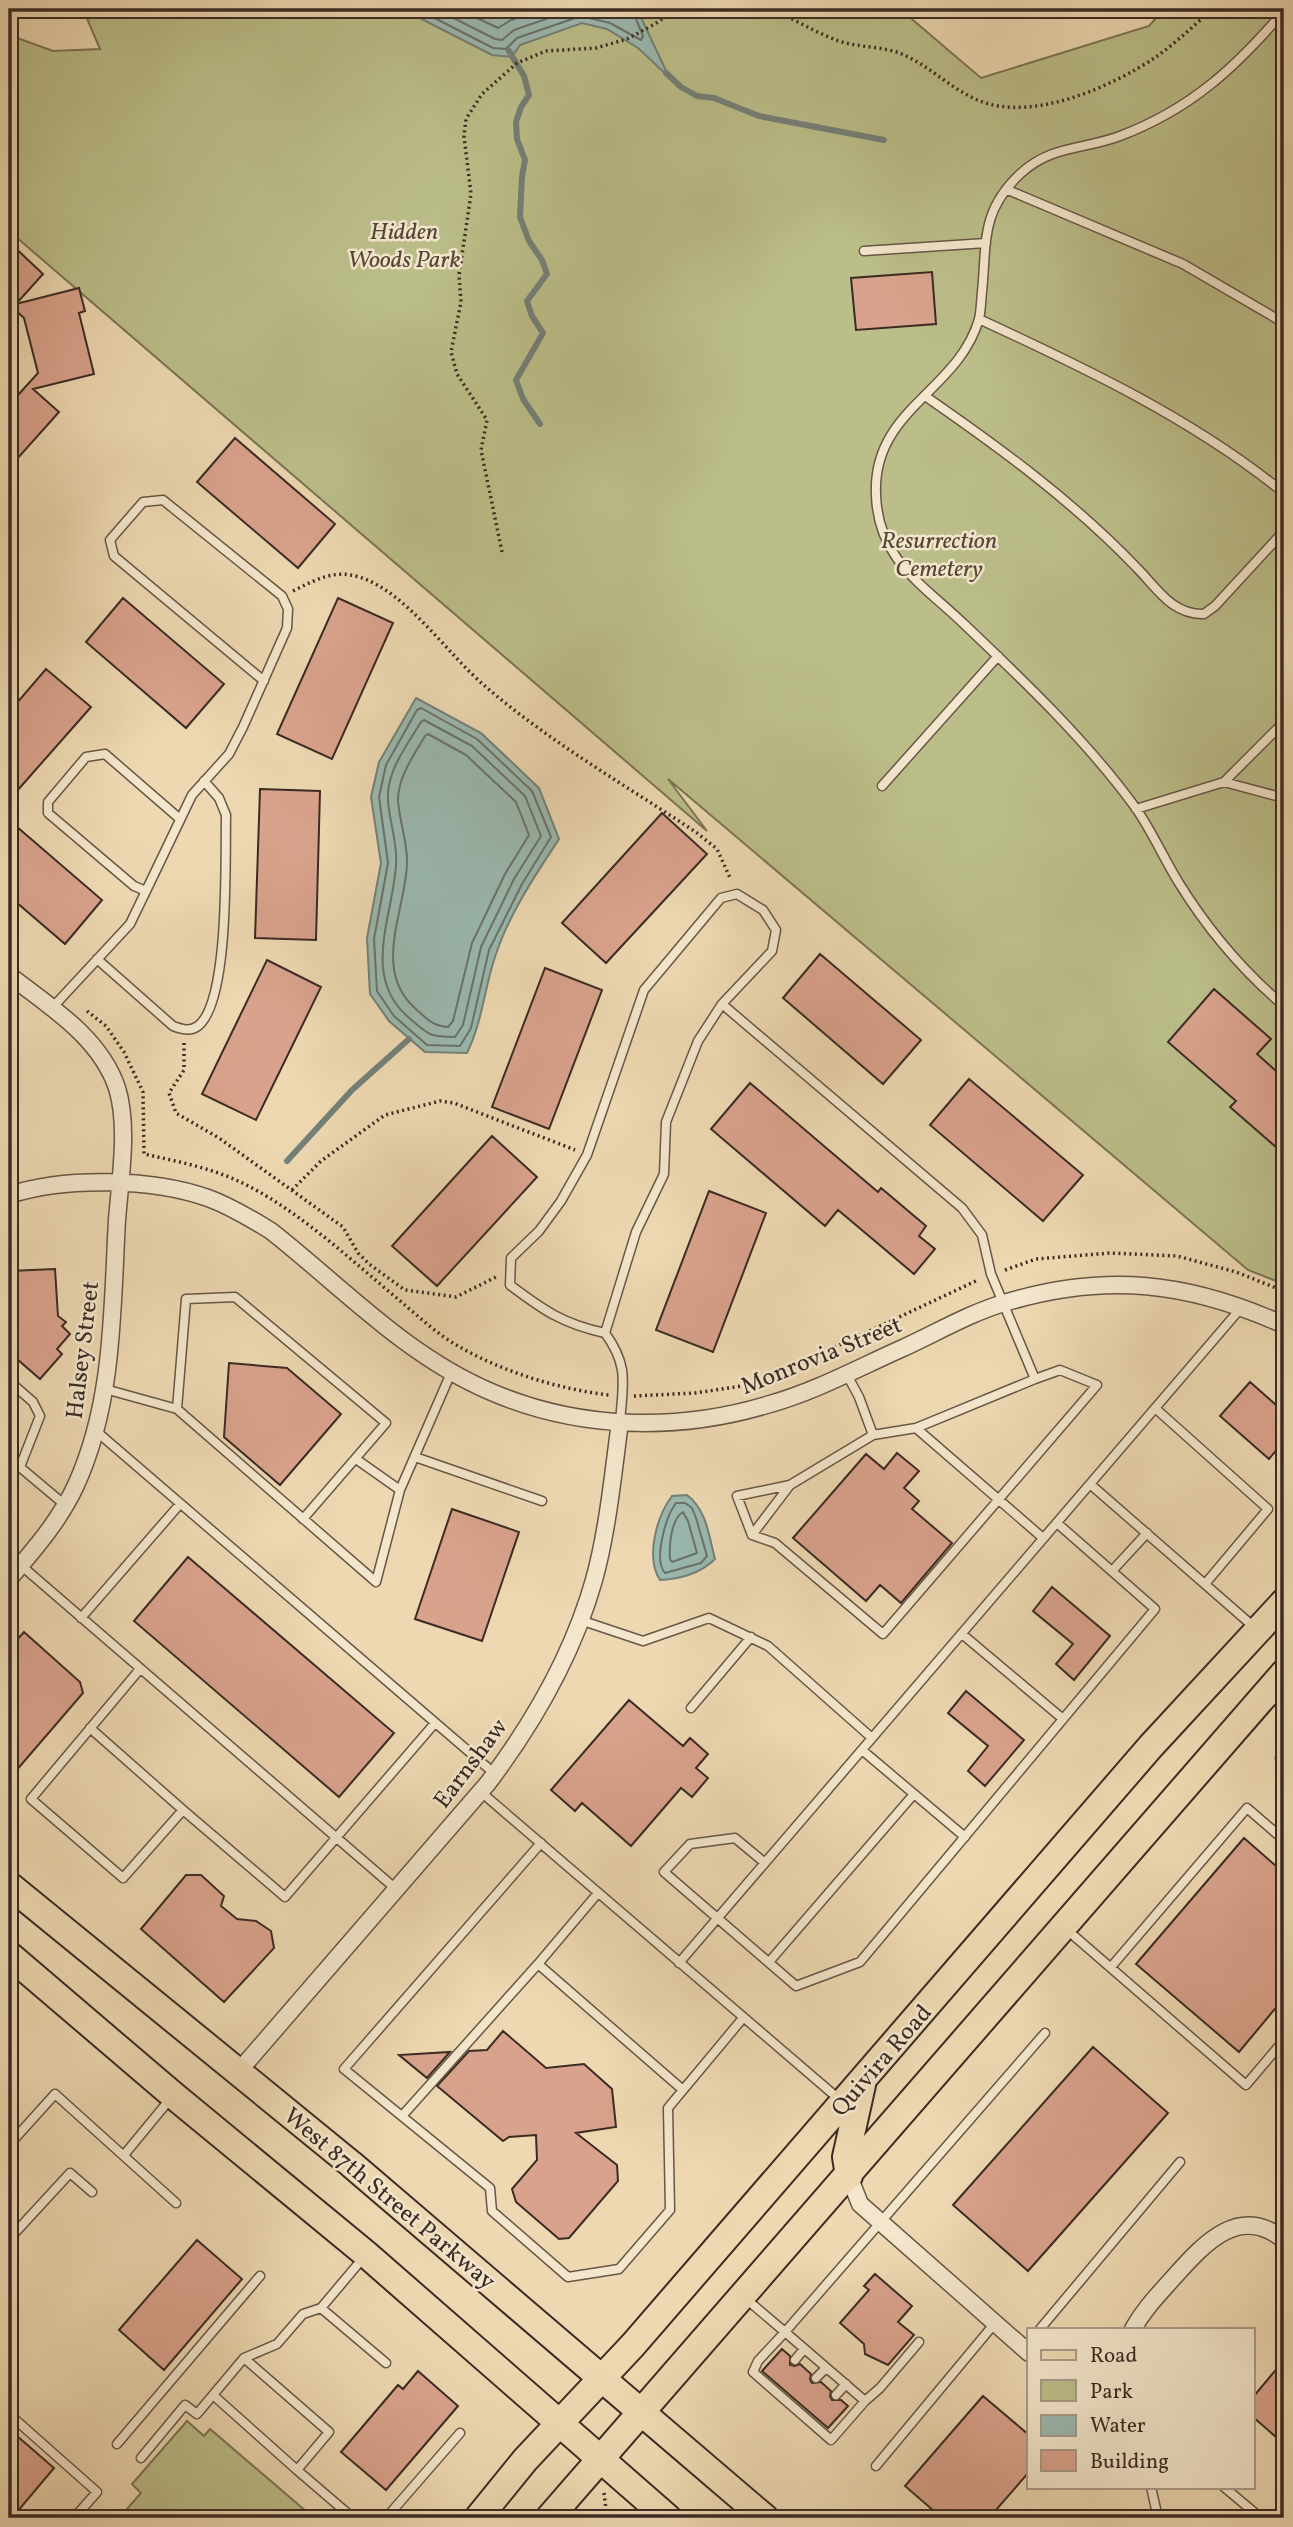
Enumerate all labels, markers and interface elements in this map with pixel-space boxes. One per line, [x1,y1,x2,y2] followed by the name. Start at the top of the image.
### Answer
[347,216,461,278] park label: Hidden Woods Park
[881,525,997,587] park label: Resurrection Cemetery
[59,1279,109,1421] street label: Halsey Street
[736,1309,907,1405] street label: Monrovia Street
[426,1712,517,1816] street label: Earnshaw
[824,1998,941,2125] street label: Quivira Road
[275,2100,502,2299] street label: West 87th Street Parkway
[1027,2328,1254,2488] legend
[1090,2342,1137,2371] text: Road
[1090,2378,1133,2407] text: Park
[1090,2412,1146,2441] text: Water
[1090,2448,1169,2477] text: Building

